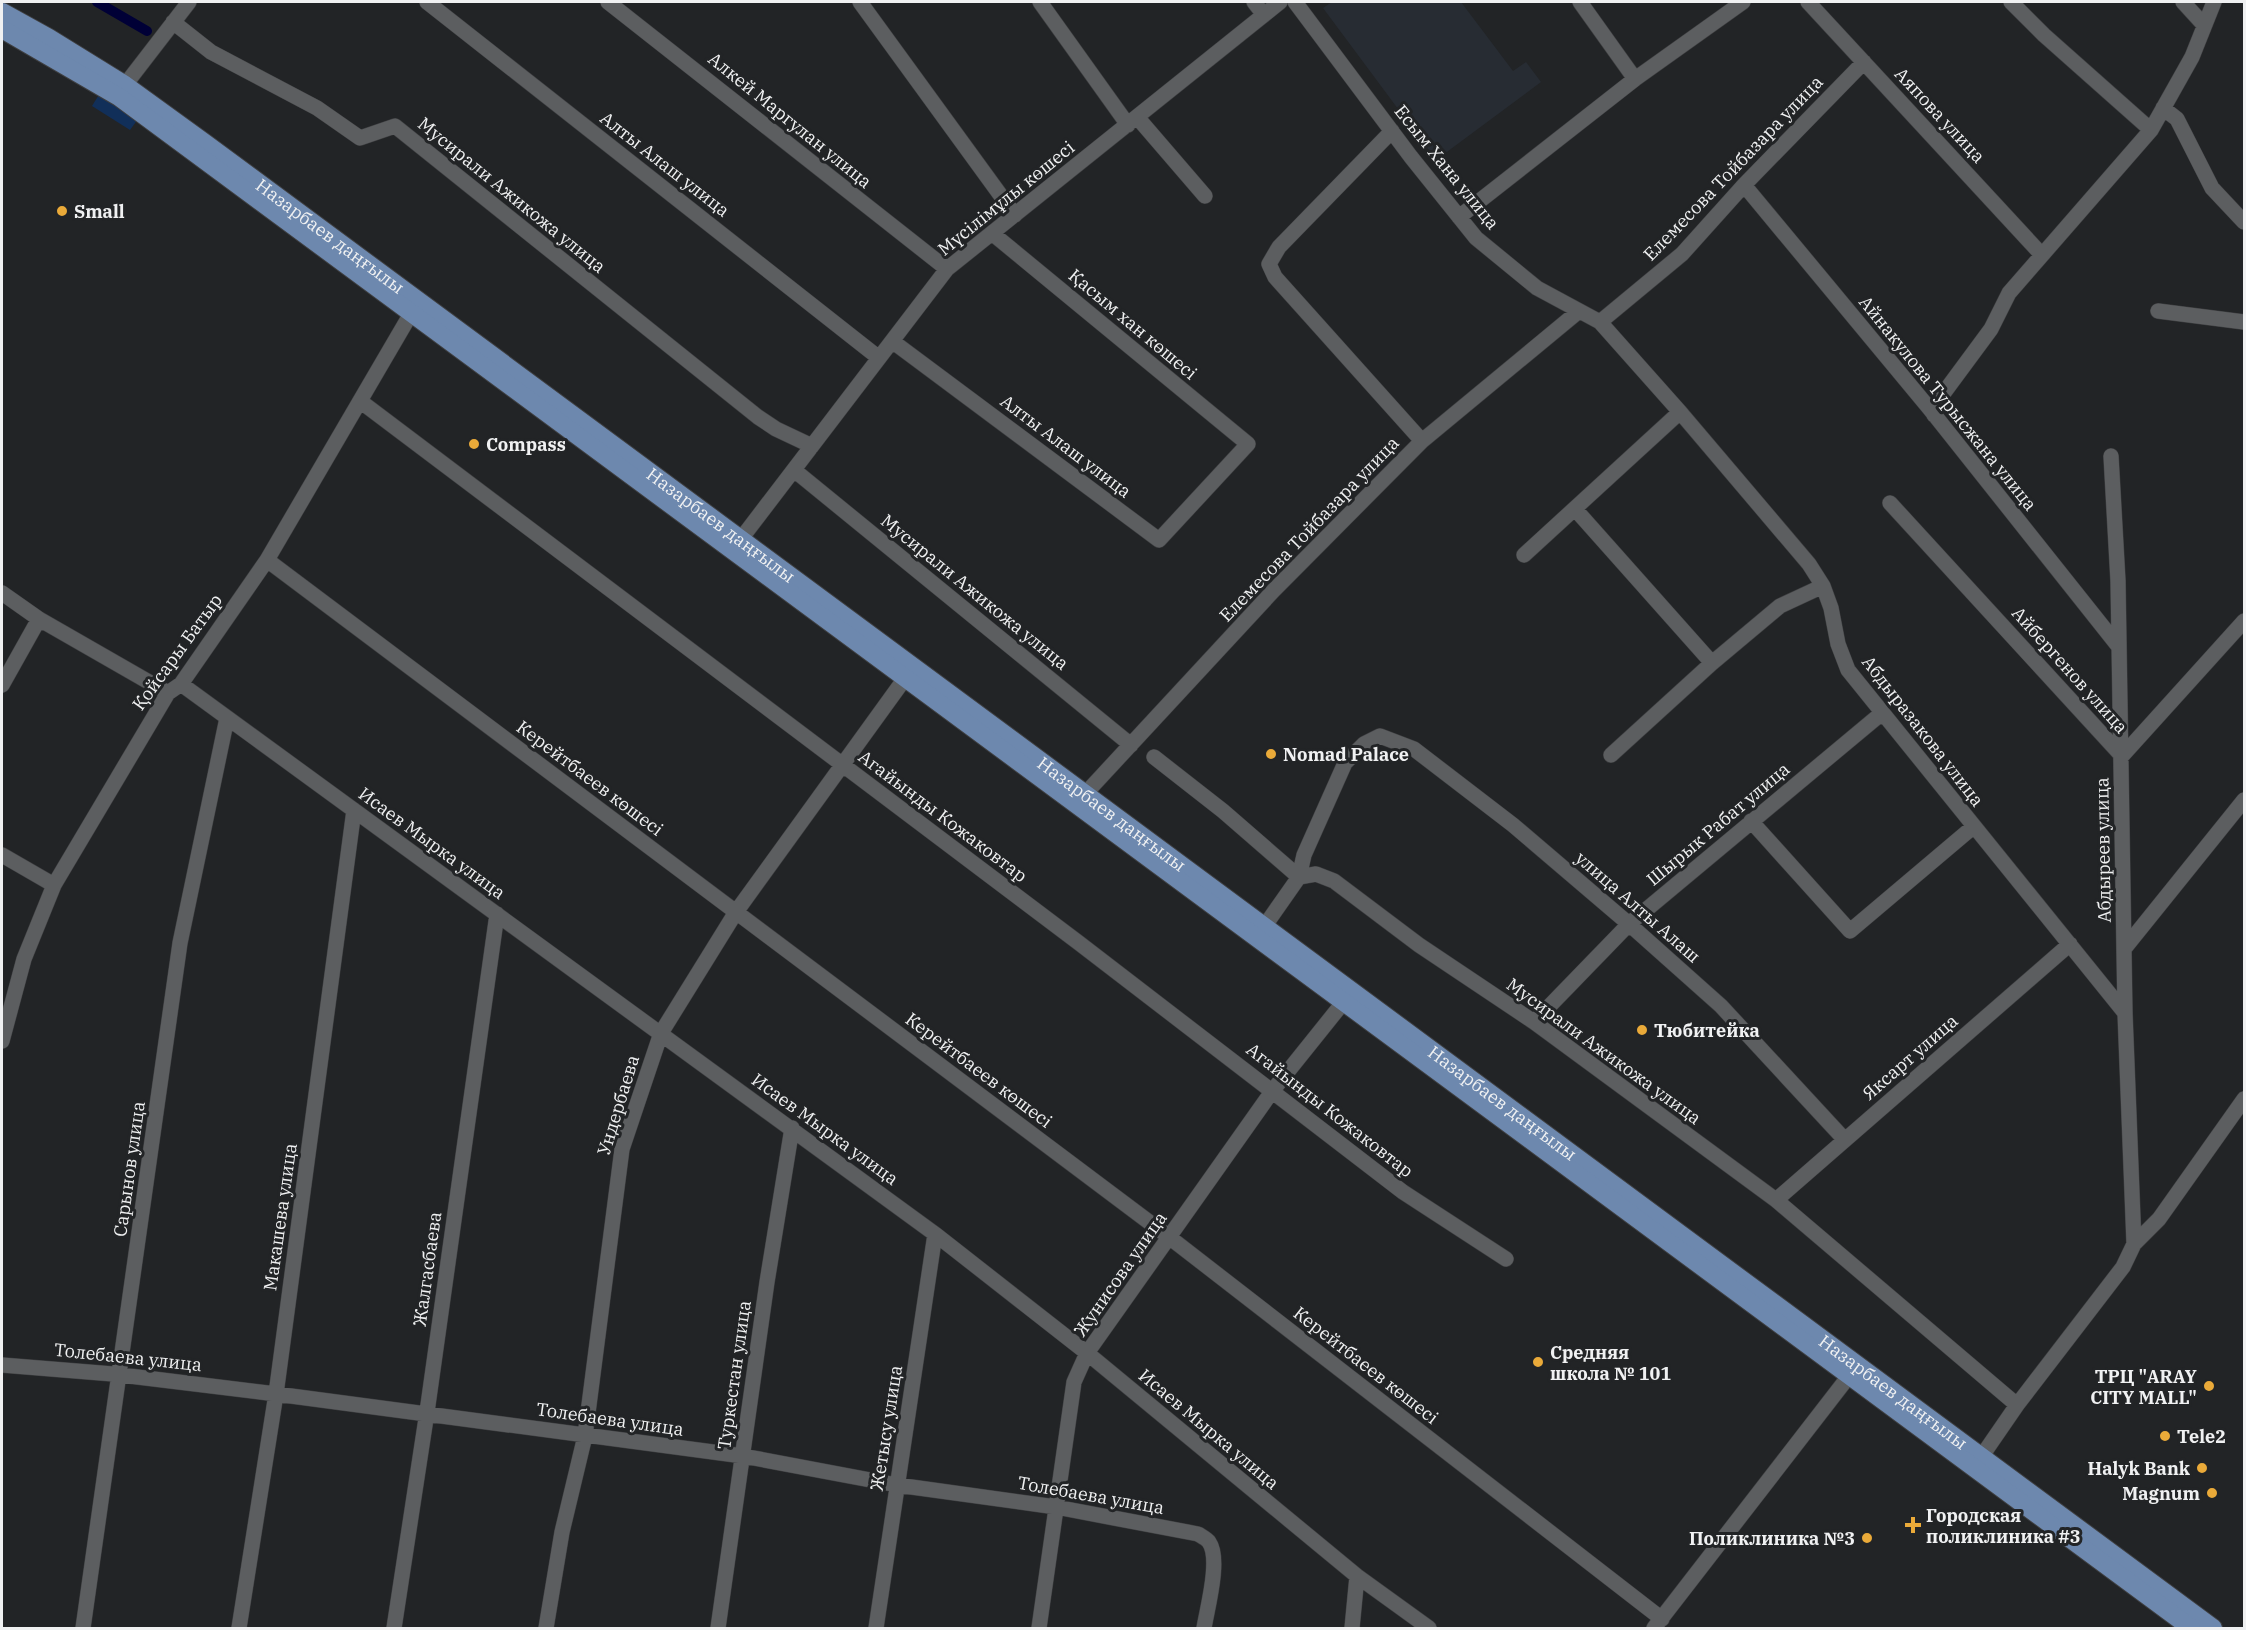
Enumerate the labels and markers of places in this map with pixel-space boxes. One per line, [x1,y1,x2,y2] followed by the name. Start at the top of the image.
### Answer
[74,200,125,223] place label: Small
[55,204,69,218] marker: Small
[486,433,566,456] place label: Compass
[467,437,481,451] marker: Compass
[1283,743,1409,766] place label: Nomad Palace
[1264,747,1278,761] marker: Nomad Palace
[1654,1019,1760,1042] place label: Тюбитейка
[1635,1023,1649,1037] marker: Тюбитейка
[1550,1341,1671,1385] place label: Средняя школа № 101
[1531,1355,1545,1369] marker: Средняя школа № 101
[2090,1365,2197,1409] place label: ТРЦ "ARAY CITY MALL"
[2202,1379,2216,1393] marker: ТРЦ "ARAY CITY MALL"
[2177,1425,2226,1448] place label: Tele2
[2158,1429,2172,1443] marker: Tele2
[2088,1457,2191,1480] place label: Halyk Bank
[2195,1461,2209,1475] marker: Halyk Bank
[2122,1482,2201,1505] place label: Magnum
[2205,1486,2219,1500] marker: Magnum
[1926,1504,2081,1548] place label: Городская поликлиника #3
[1904,1516,1922,1534] marker: Городская поликлиника #3
[1689,1527,1855,1550] place label: Поликлиника №3
[1860,1531,1874,1545] marker: Поликлиника №3

